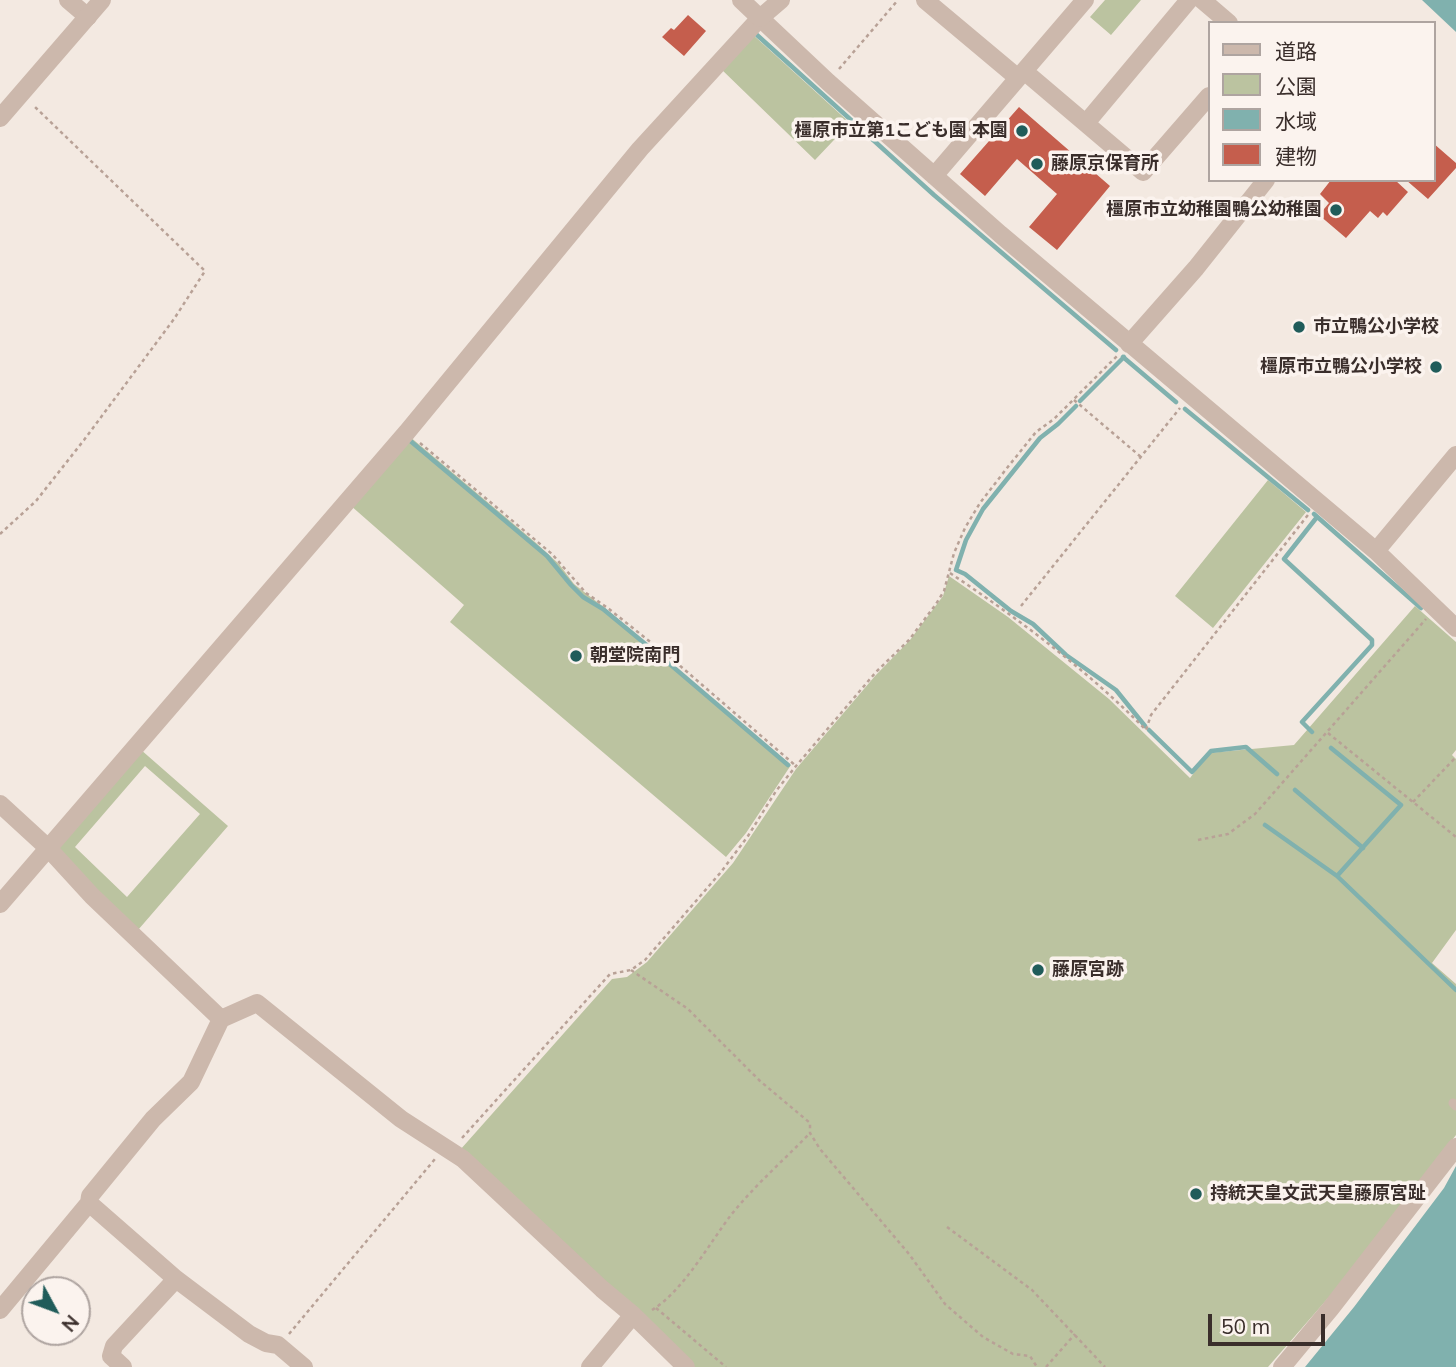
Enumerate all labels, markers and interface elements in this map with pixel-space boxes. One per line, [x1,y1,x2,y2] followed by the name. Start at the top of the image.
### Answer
[1208,21,1435,182] legend
[1275,38,1317,64] text: 道路
[1275,73,1317,99] text: 公園
[1275,108,1317,134] text: 水域
[794,120,1008,142] place label: 橿原市立第1こども園 本園
[1014,123,1030,139] marker: 橿原市立第1こども園 本園
[1275,143,1317,169] text: 建物
[1051,153,1159,175] place label: 藤原京保育所
[1029,156,1045,172] marker: 藤原京保育所
[1106,199,1322,221] place label: 橿原市立幼稚園鴨公幼稚園
[1328,202,1344,218] marker: 橿原市立幼稚園鴨公幼稚園
[1313,316,1439,338] place label: 市立鴨公小学校
[1291,319,1307,335] marker: 市立鴨公小学校
[1260,356,1422,378] place label: 橿原市立鴨公小学校
[1428,359,1444,375] marker: 橿原市立鴨公小学校
[590,645,680,667] place label: 朝堂院南門
[568,648,584,664] marker: 朝堂院南門
[1052,959,1124,981] place label: 藤原宮跡
[1030,962,1046,978] marker: 藤原宮跡
[1210,1183,1426,1205] place label: 持統天皇文武天皇藤原宮趾
[1188,1186,1204,1202] marker: 持統天皇文武天皇藤原宮趾
[21,1276,91,1346] north arrow
[1211,1300,1328,1344] scale bar
[57,1310,84,1337] text: N
[1221,1313,1270,1339] text: 50 m

